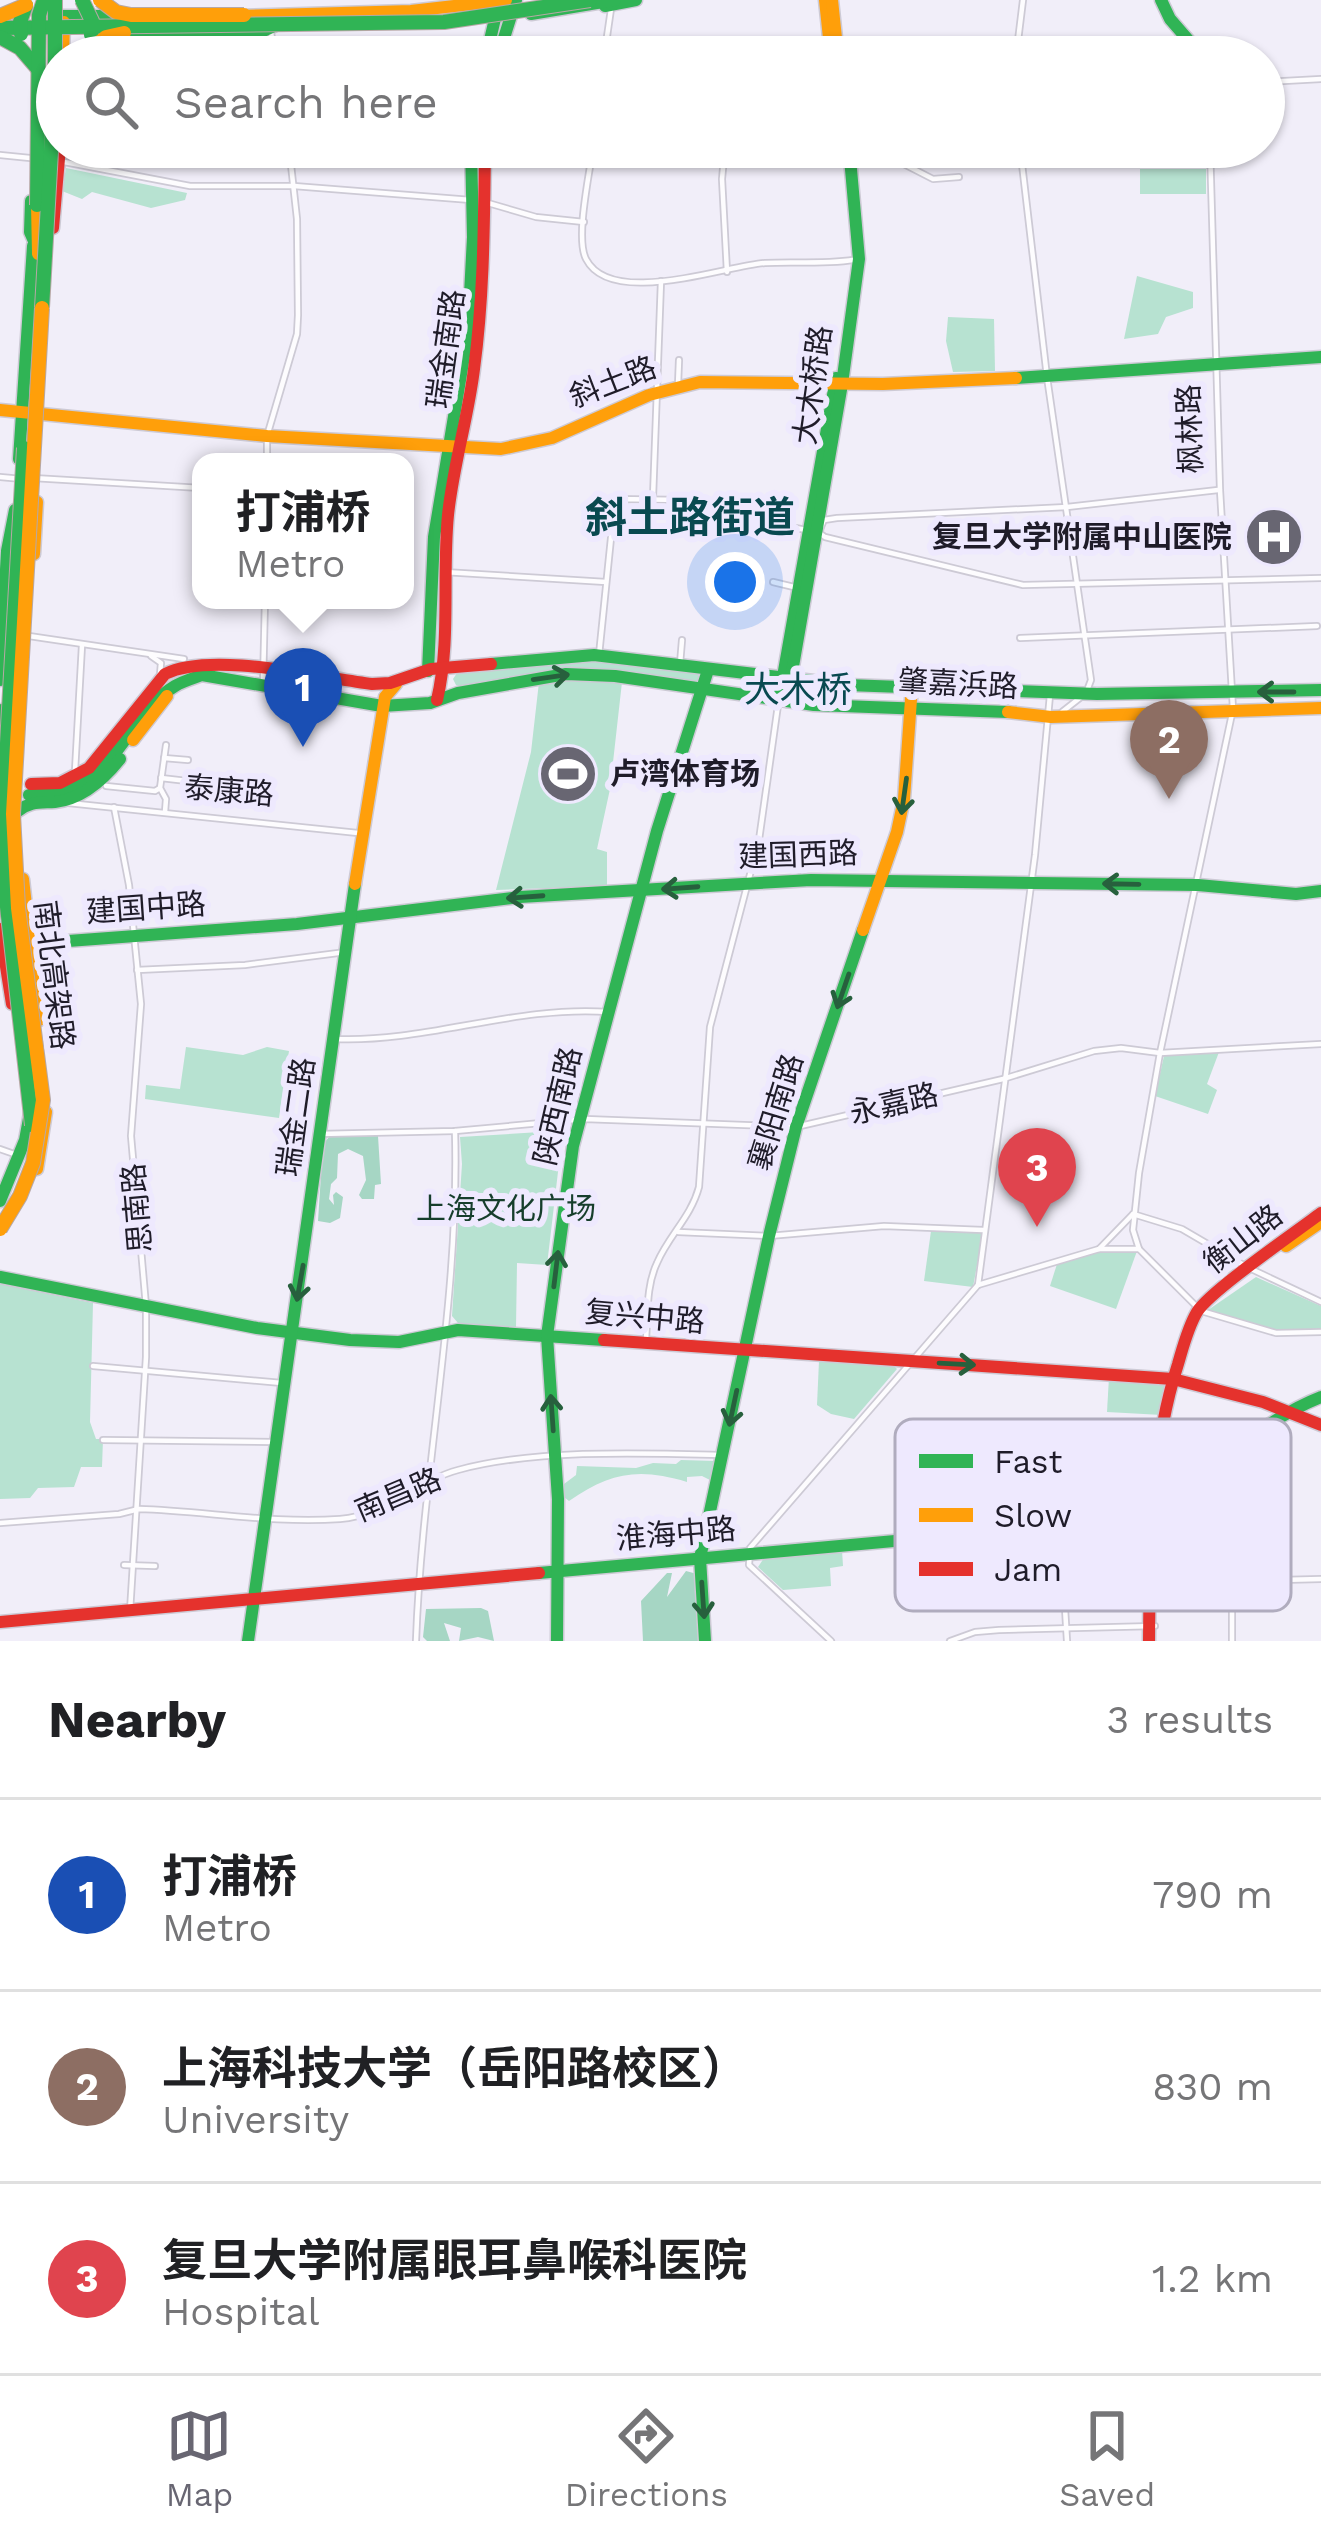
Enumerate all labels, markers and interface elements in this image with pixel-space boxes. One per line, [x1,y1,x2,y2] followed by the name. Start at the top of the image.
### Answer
[36,36,1285,168] search box
[78,69,144,135] icon: search
[174,76,438,129] text: Search here
[420,287,471,411] street label: 瑞金南路
[787,323,838,447] street label: 大木桥路
[565,349,661,414] street label: 斜土路
[1170,383,1209,475] street label: 枫林路
[192,453,414,609] popup
[235,486,371,539] text: 打浦桥
[585,493,795,542] district label: 斜土路街道
[1243,506,1305,568] hospital icon: 复旦大学附属中山医院
[932,519,1232,554] place label: 复旦大学附属中山医院
[235,541,345,586] text: Metro
[705,552,765,612] your location
[264,648,342,747] pin: 1
[897,663,1019,704] street label: 肇嘉浜路
[531,665,570,687] one-way arrow
[744,669,852,711] district label: 大木桥
[1257,681,1296,703] one-way arrow
[1130,700,1208,799] pin: 2
[537,743,599,805] sports icon: 卢湾体育场
[610,756,760,791] place label: 卢湾体育场
[183,769,275,812] street label: 泰康路
[892,775,914,814] one-way arrow
[737,835,859,874] street label: 建国西路
[1102,873,1141,895] one-way arrow
[661,876,700,899] one-way arrow
[506,885,545,908] one-way arrow
[85,886,207,929] street label: 建国中路
[28,898,81,1052] street label: 南北高架路
[831,971,853,1009] one-way arrow
[527,1043,588,1168] street label: 陕西南路
[741,1049,810,1174] street label: 襄阳南路
[270,1055,321,1179] street label: 瑞金二路
[846,1076,942,1131] street label: 永嘉路
[998,1128,1076,1227] pin: 3
[115,1162,158,1254] street label: 思南路
[416,1191,596,1226] park label: 上海文化广场
[1196,1197,1289,1280] street label: 衡山路
[545,1250,568,1289] one-way arrow
[288,1263,311,1302] one-way arrow
[584,1294,706,1339] street label: 复兴中路
[937,1353,976,1376] one-way arrow
[721,1388,744,1426] one-way arrow
[541,1394,564,1433] one-way arrow
[895,1419,1291,1611] legend
[994,1442,1063,1481] text: Fast
[350,1461,446,1528] street label: 南昌路
[994,1496,1072,1535] text: Slow
[615,1511,737,1556] street label: 淮海中路
[994,1550,1062,1589] text: Jam
[691,1580,714,1619] one-way arrow
[48,1690,226,1749] text: Nearby
[1107,1697,1273,1742] text: 3 results
[162,1850,297,1903] text: 打浦桥
[79,1872,95,1917] text: 1
[1152,1872,1273,1917] text: 790 m
[162,1905,272,1950] text: Metro
[162,2042,747,2095] text: 上海科技大学（岳阳路校区）
[75,2064,99,2109] text: 2
[1152,2064,1273,2109] text: 830 m
[162,2097,349,2142] text: University
[162,2234,747,2287] text: 复旦大学附属眼耳鼻喉科医院
[75,2256,99,2301] text: 3
[1152,2256,1273,2301] text: 1.2 km
[162,2289,319,2334] text: Hospital
[166,2403,233,2514] tab: Map
[565,2403,728,2514] tab: Directions
[1059,2403,1155,2514] tab: Saved

